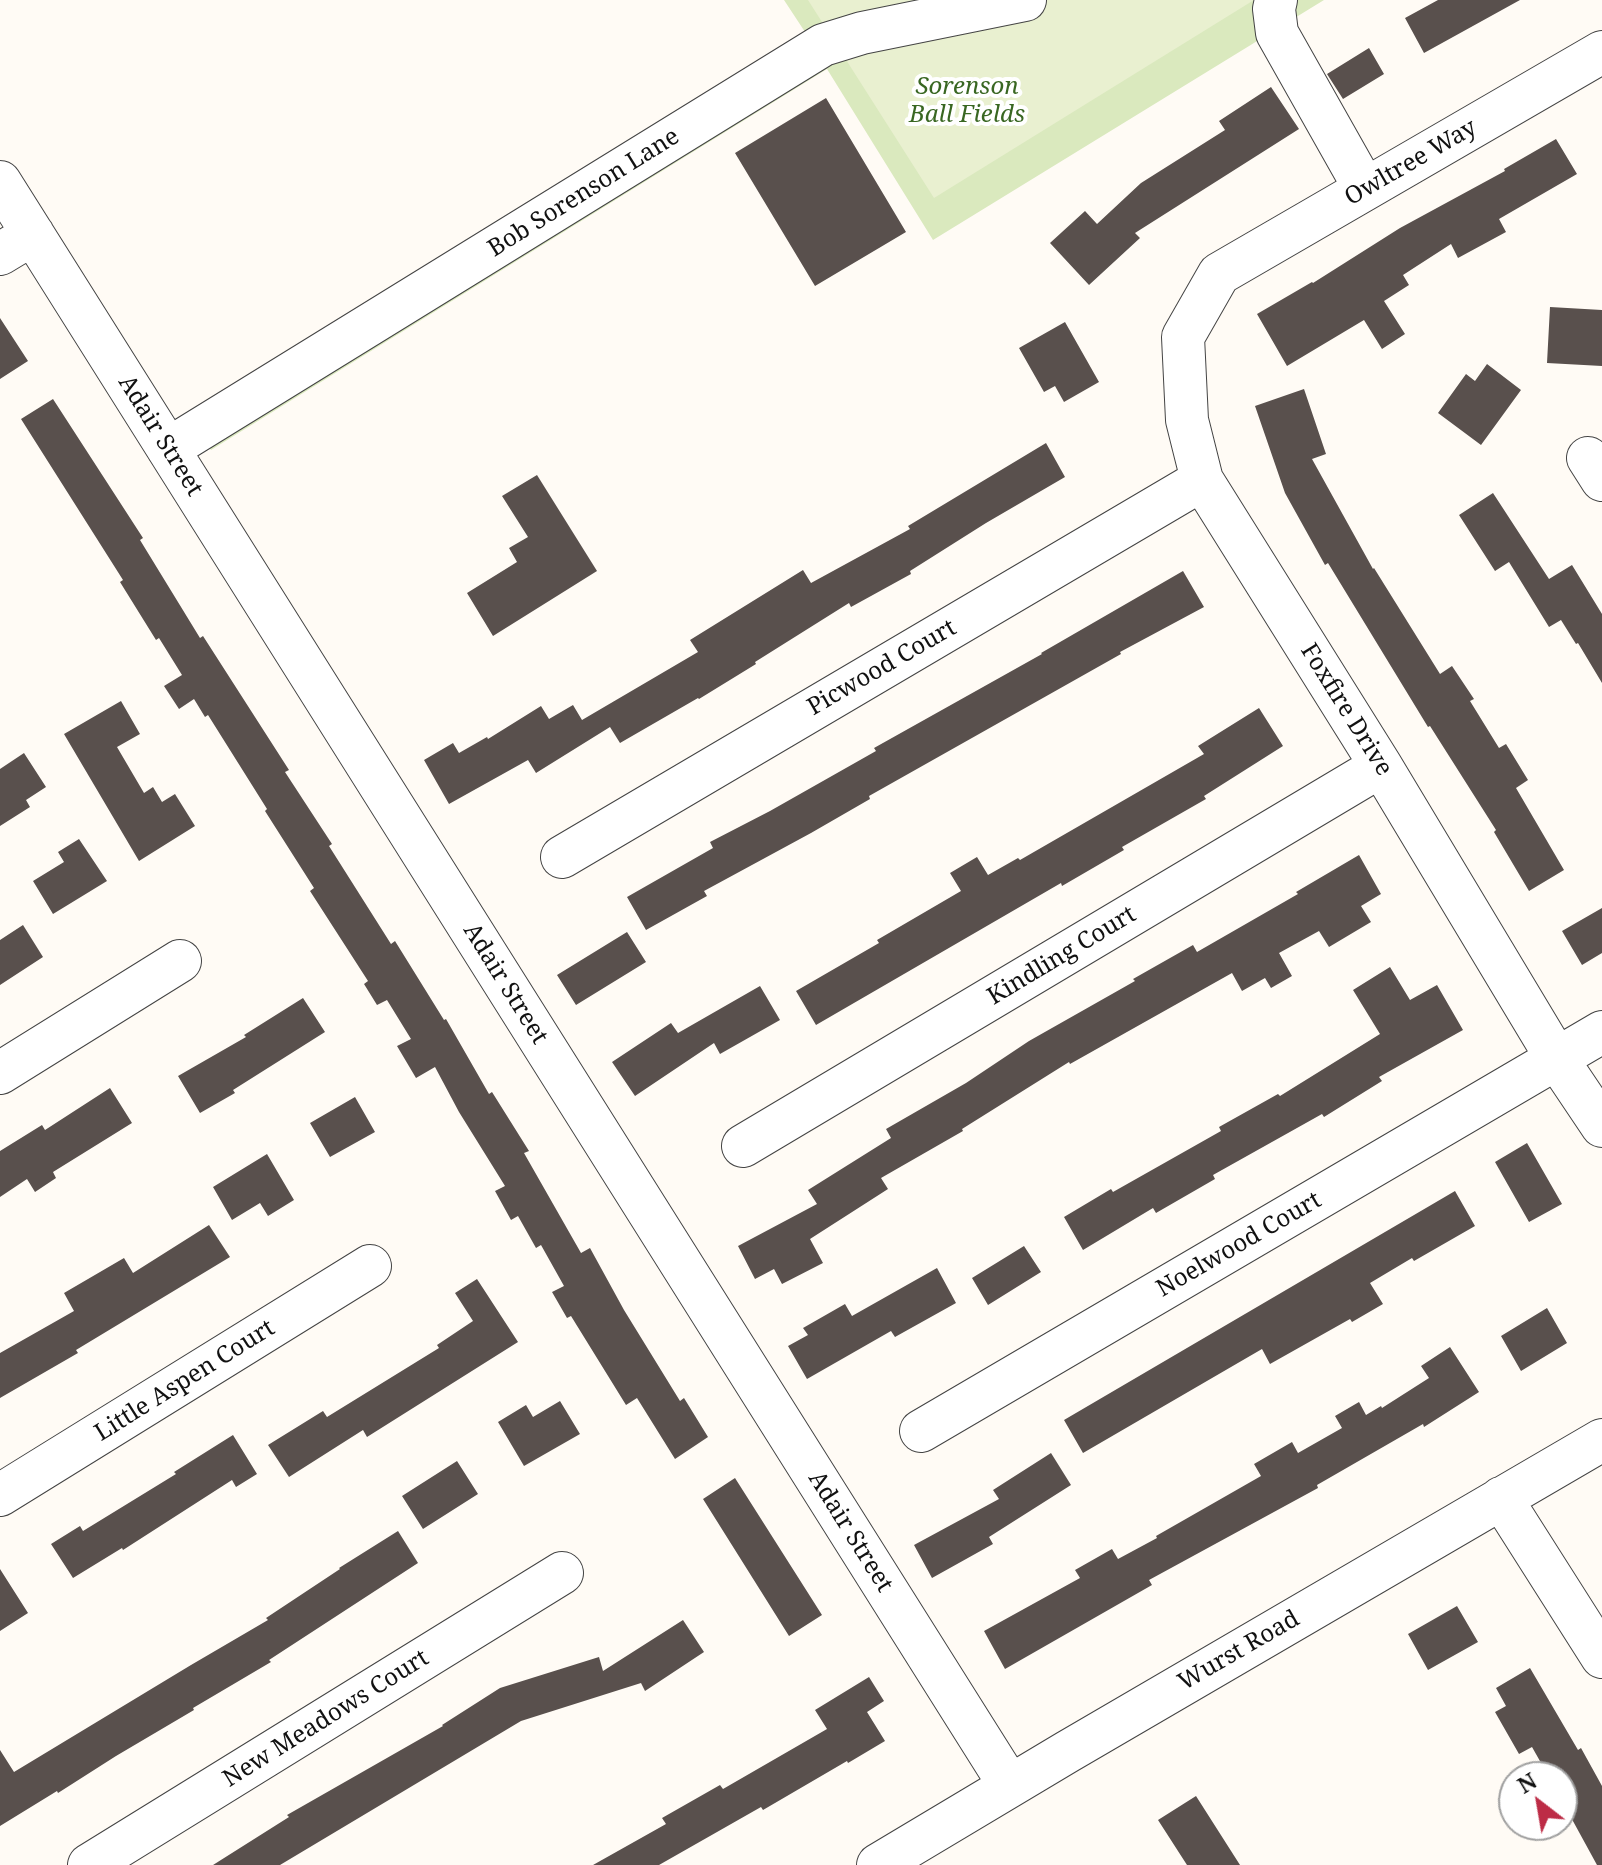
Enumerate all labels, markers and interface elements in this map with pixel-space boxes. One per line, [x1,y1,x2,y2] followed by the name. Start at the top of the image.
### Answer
[909,73,1025,129] park label: Sorenson Ball Fields
[1340,114,1482,212] street label: Owltree Way
[483,122,685,264] street label: Bob Sorenson Lane
[112,370,208,502] street label: Adair Street
[803,614,961,722] street label: Picwood Court
[1294,639,1398,781] street label: Foxfire Drive
[983,900,1141,1012] street label: Kindling Court
[457,918,553,1050] street label: Adair Street
[1152,1186,1326,1304] street label: Noelwood Court
[90,1314,280,1448] street label: Little Aspen Court
[802,1466,898,1598] street label: Adair Street
[1173,1605,1305,1697] street label: Wurst Road
[218,1644,434,1794] street label: New Meadows Court
[1498,1761,1578,1841] north arrow
[1512,1765,1542,1799] text: N

